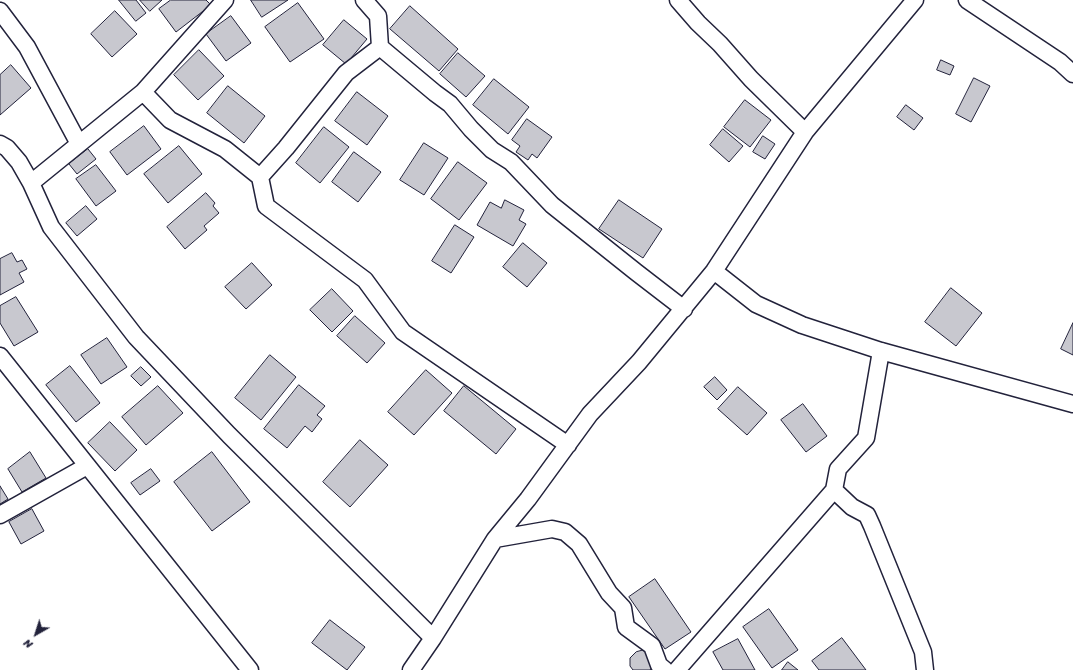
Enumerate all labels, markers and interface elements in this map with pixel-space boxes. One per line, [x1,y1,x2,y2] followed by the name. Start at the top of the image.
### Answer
[16,614,56,654] north arrow
[19,634,37,653] text: N

